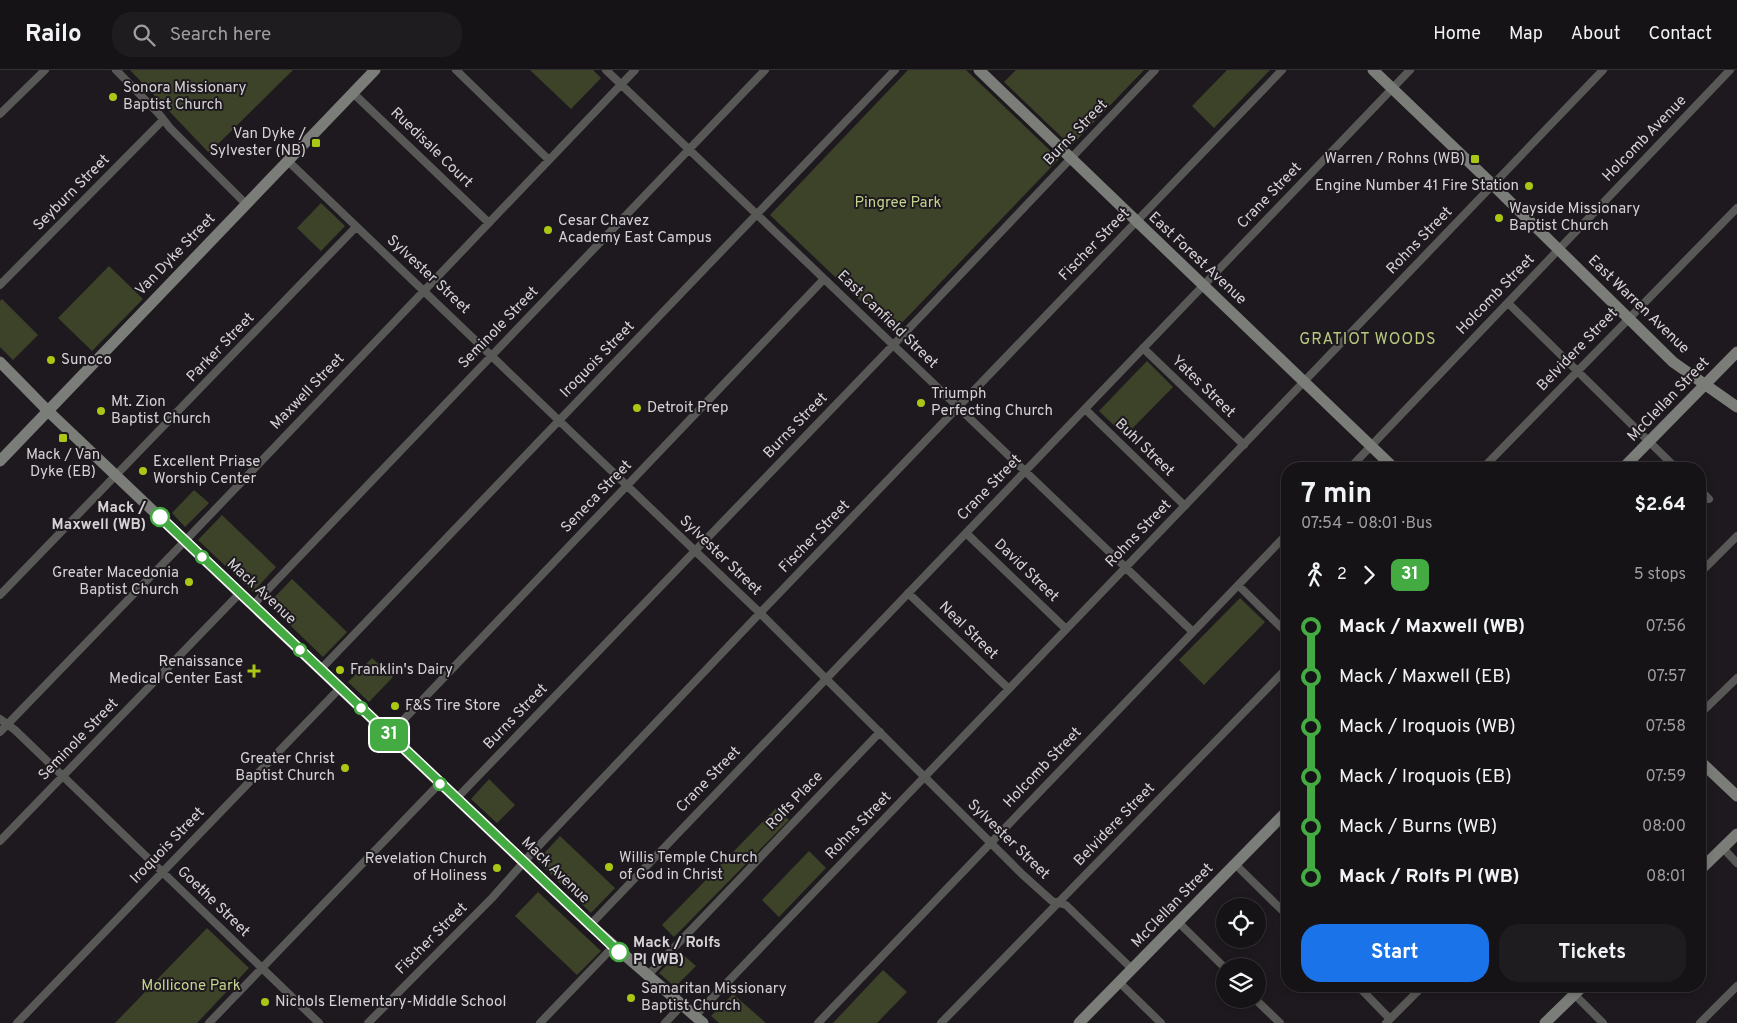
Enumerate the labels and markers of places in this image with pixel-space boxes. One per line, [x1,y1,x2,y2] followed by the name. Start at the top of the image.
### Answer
[123,79,247,115] place label: Sonora Missionary Baptist Church
[107,91,119,103] marker: Sonora Missionary Baptist Church
[209,125,307,161] place label: Van Dyke / Sylvester (NB)
[310,137,322,149] marker: Van Dyke / Sylvester (NB)
[1325,150,1465,169] place label: Warren / Rohns (WB)
[1469,153,1481,165] marker: Warren / Rohns (WB)
[1315,177,1519,196] place label: Engine Number 41 Fire Station
[1523,180,1535,192] marker: Engine Number 41 Fire Station
[1509,200,1640,236] place label: Wayside Missionary Baptist Church
[558,212,712,248] place label: Cesar Chavez Academy East Campus
[1493,212,1505,224] marker: Wayside Missionary Baptist Church
[542,224,554,236] marker: Cesar Chavez Academy East Campus
[61,351,112,370] place label: Sunoco
[45,354,57,366] marker: Sunoco
[931,385,1053,421] place label: Triumph Perfecting Church
[111,393,211,429] place label: Mt. Zion Baptist Church
[915,397,927,409] marker: Triumph Perfecting Church
[647,399,729,418] place label: Detroit Prep
[631,402,643,414] marker: Detroit Prep
[95,405,107,417] marker: Mt. Zion Baptist Church
[57,432,69,444] marker: Mack / Van Dyke (EB)
[26,446,100,482] place label: Mack / Van Dyke (EB)
[153,453,260,489] place label: Excellent Priase Worship Center
[137,465,149,477] marker: Excellent Priase Worship Center
[52,499,146,535] place label: Mack / Maxwell (WB)
[150,507,170,527] marker: Mack / Maxwell (WB)
[195,550,209,564] unlabelled marker
[52,564,179,600] place label: Greater Macedonia Baptist Church
[183,576,195,588] marker: Greater Macedonia Baptist Church
[293,643,307,657] unlabelled marker
[109,653,243,689] place label: Renaissance Medical Center East
[350,661,453,680] place label: Franklin's Dairy
[247,664,261,678] marker: Renaissance Medical Center East
[334,664,346,676] marker: Franklin's Dairy
[405,697,500,716] place label: F&S Tire Store
[389,700,401,712] marker: F&S Tire Store
[354,701,368,715] unlabelled marker
[235,750,335,786] place label: Greater Christ Baptist Church
[339,762,351,774] marker: Greater Christ Baptist Church
[433,777,447,791] unlabelled marker
[619,849,758,885] place label: Willis Temple Church of God in Christ
[365,850,487,886] place label: Revelation Church of Holiness
[603,861,615,873] marker: Willis Temple Church of God in Christ
[491,862,503,874] marker: Revelation Church of Holiness
[633,934,721,970] place label: Mack / Rolfs Pl (WB)
[609,942,629,962] marker: Mack / Rolfs Pl (WB)
[641,980,787,1016] place label: Samaritan Missionary Baptist Church
[625,992,637,1004] marker: Samaritan Missionary Baptist Church
[275,993,506,1012] place label: Nichols Elementary-Middle School
[259,996,271,1008] marker: Nichols Elementary-Middle School

